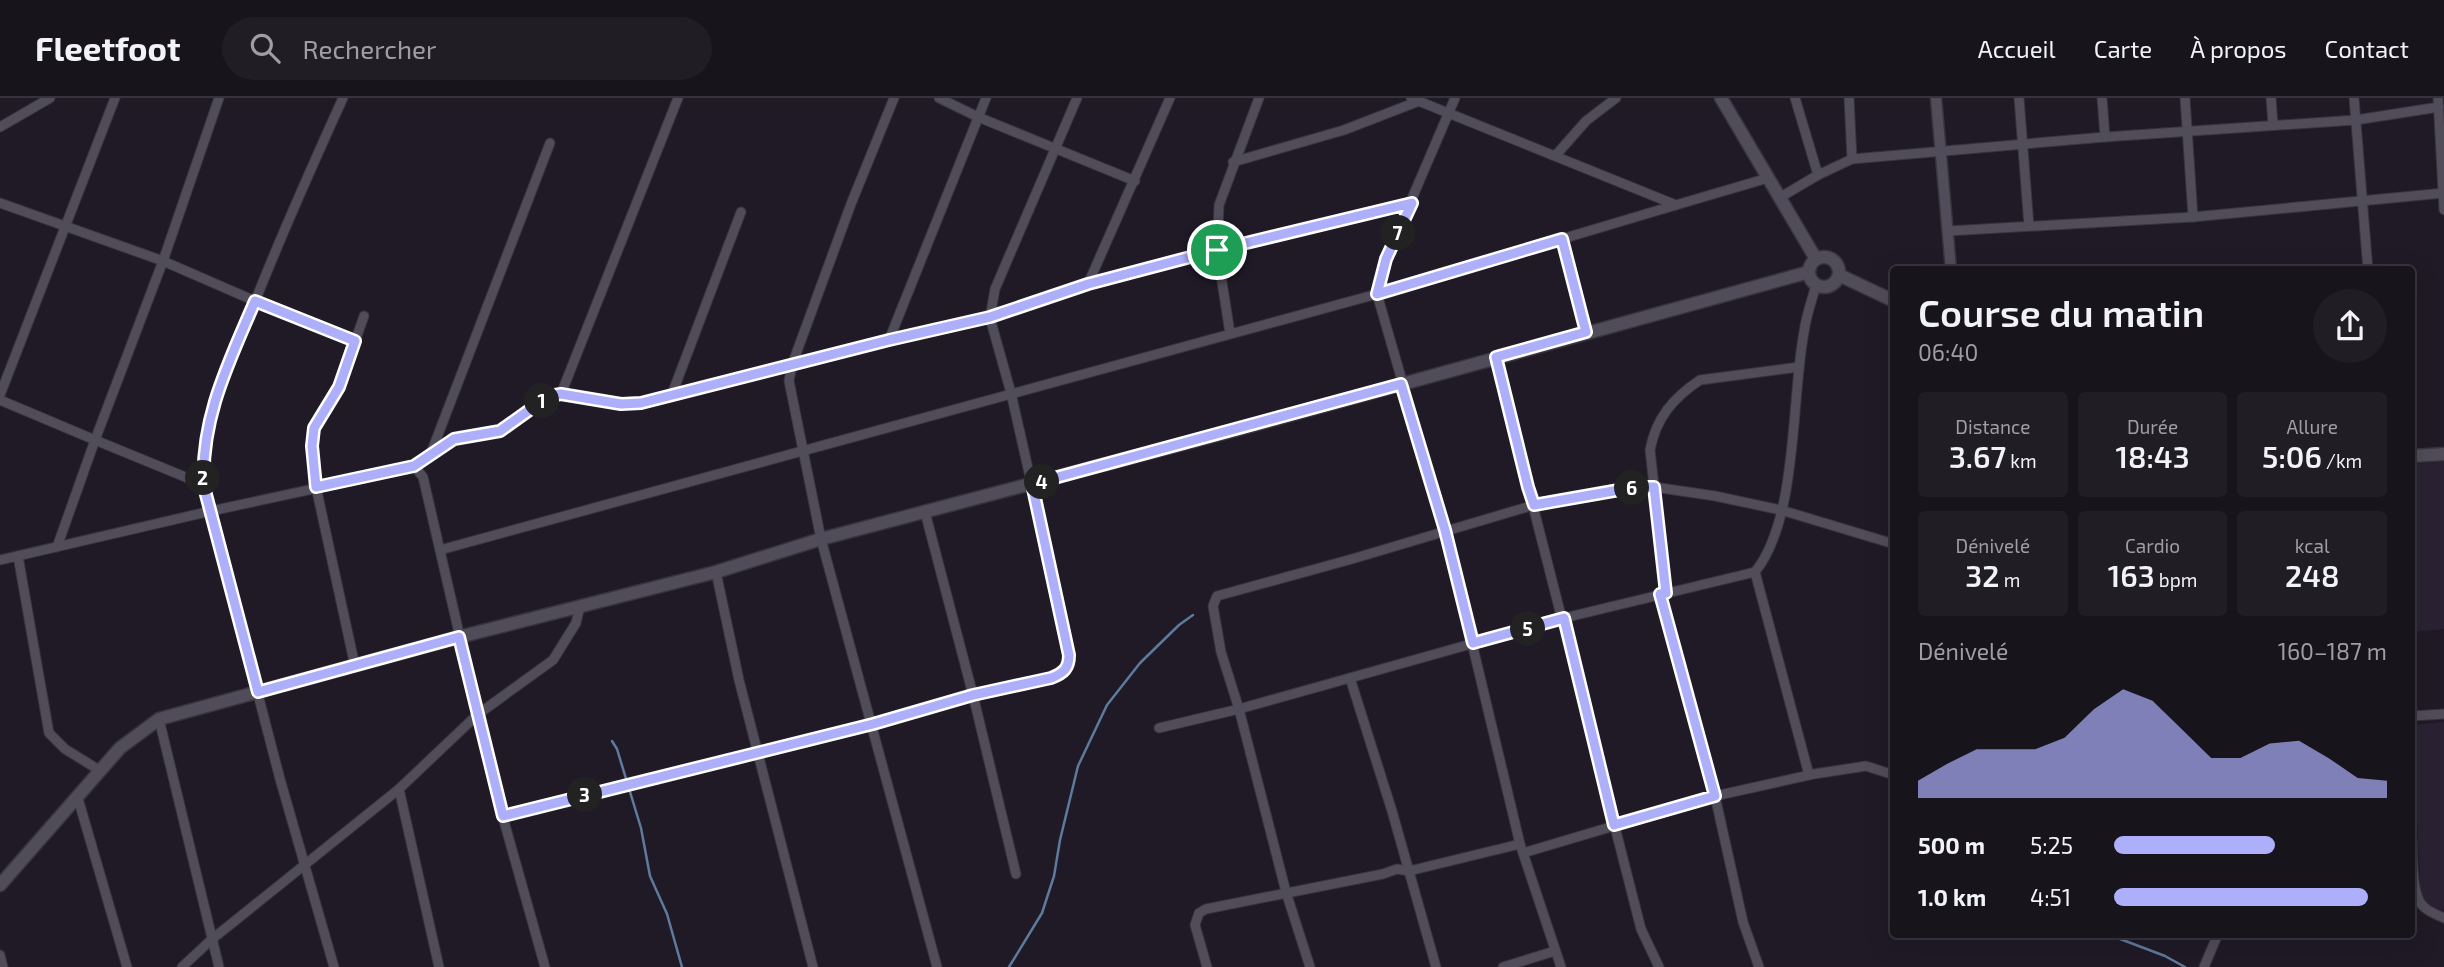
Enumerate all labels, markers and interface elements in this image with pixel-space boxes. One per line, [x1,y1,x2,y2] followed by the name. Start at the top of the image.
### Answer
[222,17,712,80] search box
[35,28,180,68] text: Fleetfoot
[246,29,284,67] icon: search
[302,33,436,64] text: Rechercher
[1978,34,2056,63] text: Accueil
[2094,34,2152,63] text: Carte
[2190,34,2287,63] text: À propos
[2325,34,2409,63] text: Contact
[1380,216,1416,250] pin: 7
[1187,220,1247,280] pin
[1392,221,1403,244] text: 7
[1198,231,1236,269] icon: arrive
[1918,289,2204,335] text: Course du matin
[2313,289,2387,363] button: share
[1918,338,1978,366] text: 06:40
[524,384,560,418] pin: 1
[537,389,546,412] text: 1
[1955,415,2030,438] text: Distance
[2127,415,2178,438] text: Durée
[2286,415,2338,438] text: Allure
[1949,438,2006,474] text: 3.67
[2115,438,2190,474] text: 18:43
[2262,438,2322,474] text: 5:06
[2006,449,2037,472] text: km
[2322,449,2362,472] text: /km
[186,460,220,496] pin: 2
[1024,464,1060,500] pin: 4
[197,466,208,489] text: 2
[1035,470,1048,493] text: 4
[1614,470,1650,506] pin: 6
[1626,476,1637,499] text: 6
[1956,534,2030,557] text: Dénivelé
[2125,534,2180,557] text: Cardio
[2295,534,2330,557] text: kcal
[1965,557,1999,593] text: 32
[2108,557,2155,593] text: 163
[2285,557,2339,593] text: 248
[1999,568,2020,591] text: m
[2155,568,2197,591] text: bpm
[1510,612,1546,646] pin: 5
[1522,617,1533,640] text: 5
[1918,637,2008,665] text: Dénivelé
[2278,637,2387,665] text: 160–187 m
[568,778,602,812] pin: 3
[579,783,590,806] text: 3
[1918,831,1985,859] text: 500 m
[2030,831,2073,859] text: 5:25
[1918,883,1986,911] text: 1.0 km
[2030,883,2071,911] text: 4:51

